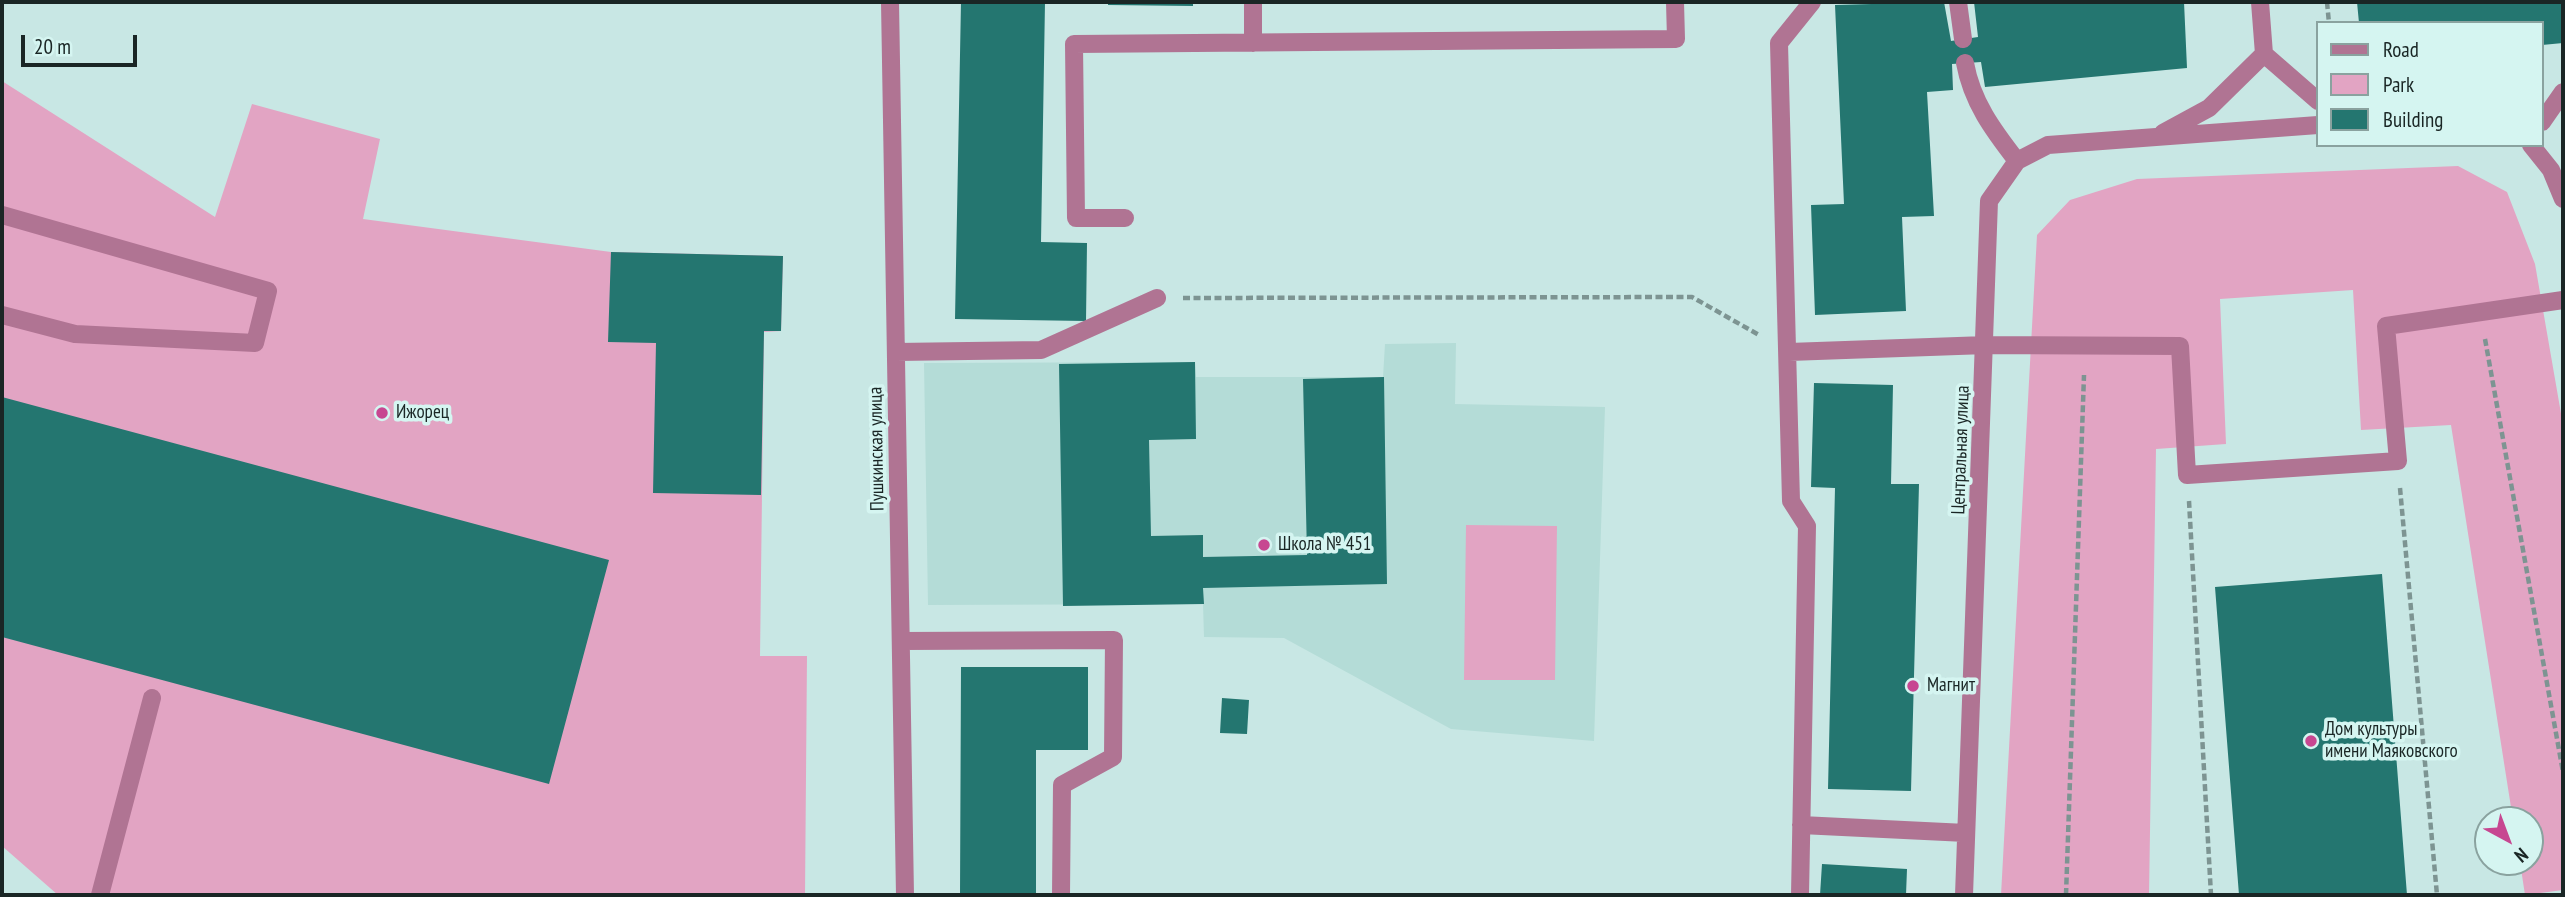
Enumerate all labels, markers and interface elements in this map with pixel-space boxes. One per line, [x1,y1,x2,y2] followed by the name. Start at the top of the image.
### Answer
[24,21,140,65] scale bar
[2316,21,2544,147] legend
[34,33,71,60] text: 20 m
[2383,36,2419,63] text: Road
[2383,71,2414,98] text: Park
[2383,106,2443,133] text: Building
[1947,385,1975,515] street label: Центральная улица
[865,387,889,511] street label: Пушкинская улица
[396,402,449,424] place label: Ижорец
[374,405,390,421] marker: Ижорец
[1278,534,1371,556] place label: Школа № 451
[1256,537,1272,553] marker: Школа № 451
[1927,675,1975,697] place label: Магнит
[1905,678,1921,694] marker: Магнит
[2325,719,2458,763] place label: Дом культуры имени Маяковского
[2303,733,2319,749] marker: Дом культуры имени Маяковского
[2474,806,2544,876] north arrow
[2510,843,2533,868] text: N

